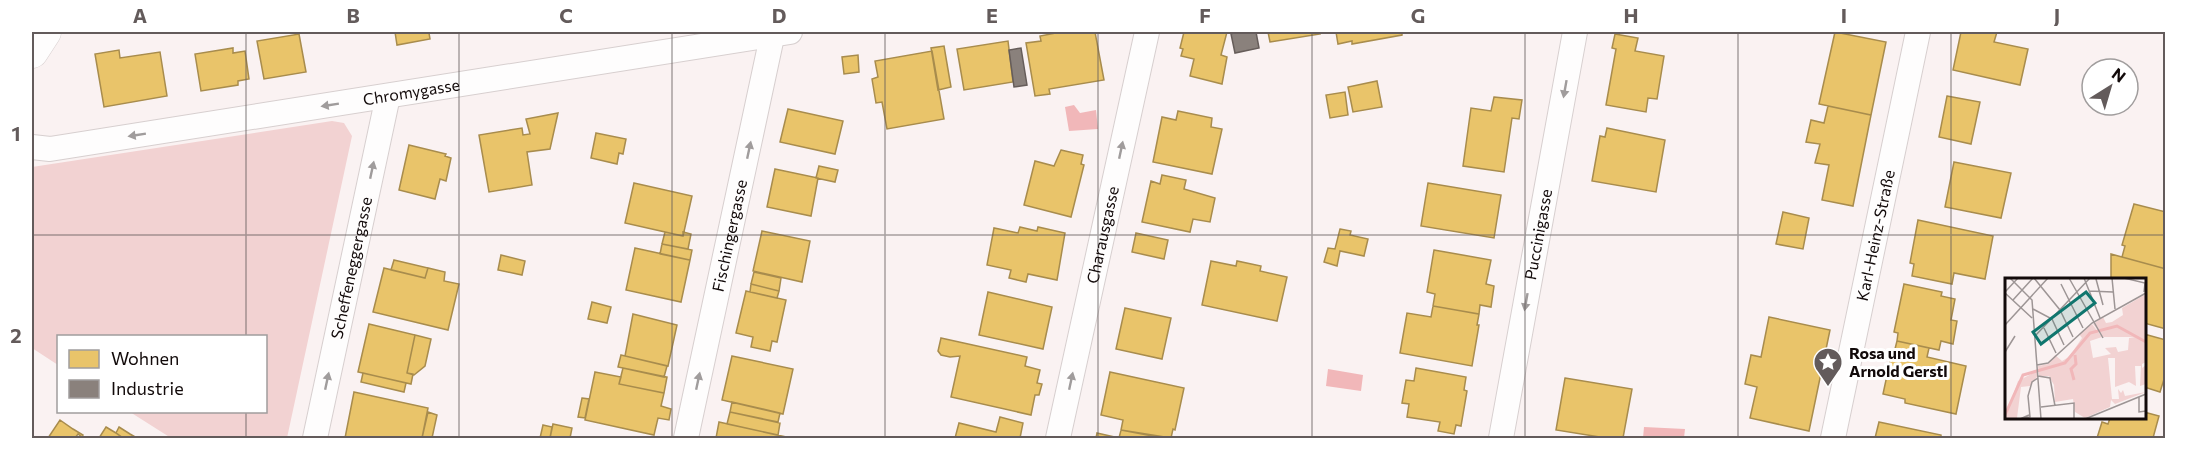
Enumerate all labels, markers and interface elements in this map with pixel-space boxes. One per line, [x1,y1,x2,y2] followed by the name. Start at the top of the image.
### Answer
[133,3,147,27] text: A
[346,3,360,27] text: B
[559,3,573,27] text: C
[772,3,786,27] text: D
[986,3,998,27] text: E
[1199,3,1211,27] text: F
[1411,3,1425,27] text: G
[1624,3,1639,27] text: H
[1841,3,1847,27] text: I
[2054,3,2060,27] text: J
[2080,57,2140,117] north arrow
[2109,63,2130,86] text: N
[362,74,461,108] street label: Chromygasse
[1560,80,1569,99] one-way arrow
[320,101,339,110] one-way arrow
[11,121,21,145] text: 1
[128,131,147,140] one-way arrow
[1117,140,1126,159] one-way arrow
[744,141,754,159] one-way arrow
[368,160,377,179] one-way arrow
[1852,168,1898,303] street label: Karl-Heinz-Straße
[708,178,750,293] street label: Fischingergasse
[1082,184,1122,285] street label: Charausgasse
[1520,187,1555,281] street label: Puccinigasse
[326,195,375,341] street label: Scheffeneggergasse
[2005,278,2146,419] inset map
[1521,292,1530,311] one-way arrow
[10,323,22,347] text: 2
[57,335,267,413] legend
[1849,343,1948,380] place label: Rosa und Arnold Gerstl
[1812,346,1844,388] place icon: Rosa und Arnold Gerstl
[111,347,179,369] text: Wohnen
[323,372,332,391] one-way arrow
[694,372,703,391] one-way arrow
[1066,372,1076,391] one-way arrow
[111,377,184,399] text: Industrie

